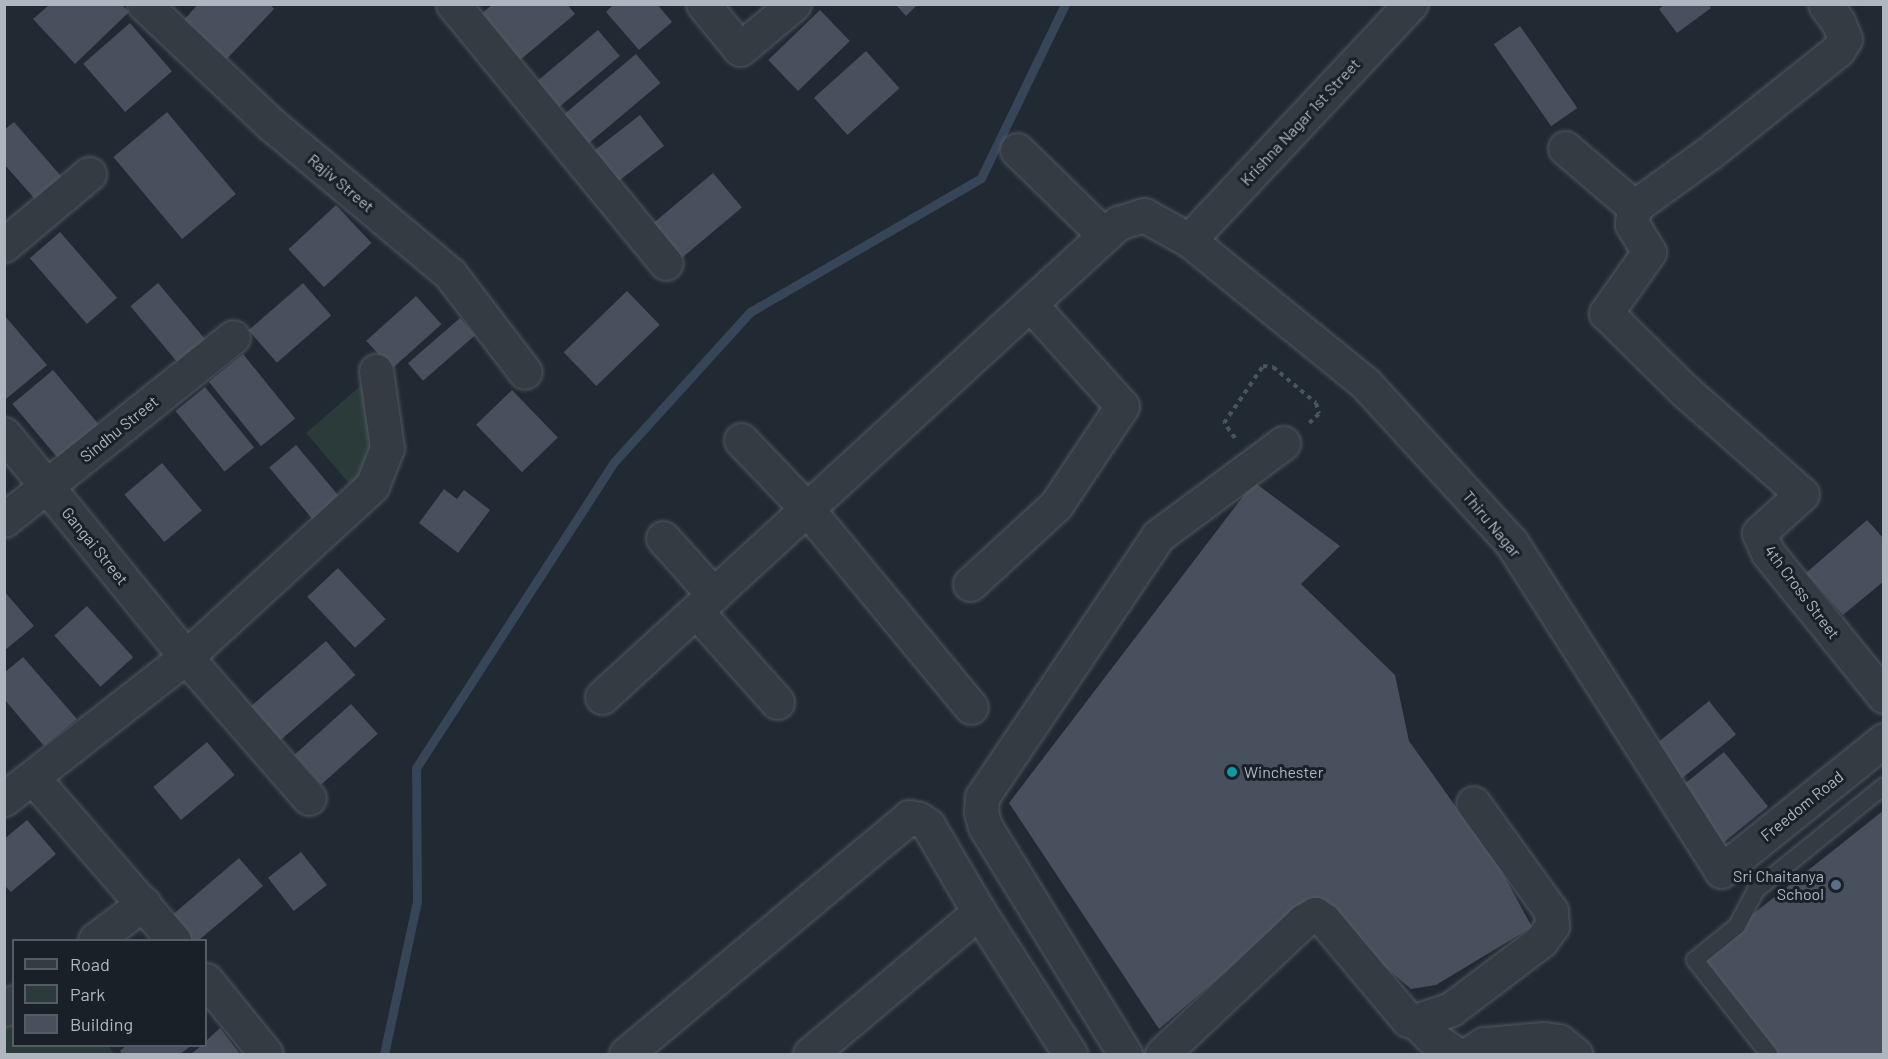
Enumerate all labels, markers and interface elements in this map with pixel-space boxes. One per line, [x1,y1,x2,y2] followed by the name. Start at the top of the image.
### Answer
[1236,54,1364,190] street label: Krishna Nagar 1st Street
[304,150,378,216] street label: Rajiv Street
[76,392,162,466] street label: Sindhu Street
[1459,487,1525,561] street label: Thiru Nagar
[58,503,132,589] street label: Gangai Street
[1760,541,1844,643] street label: 4th Cross Street
[1244,762,1323,782] place label: Winchester
[1225,765,1239,779] marker: Winchester
[1757,767,1847,845] street label: Freedom Road
[1733,866,1824,904] place label: Sri Chaitanya School
[1829,878,1843,892] marker: Sri Chaitanya School
[12,939,207,1047] legend
[70,953,110,975] text: Road
[70,983,105,1005] text: Park
[70,1013,133,1035] text: Building

